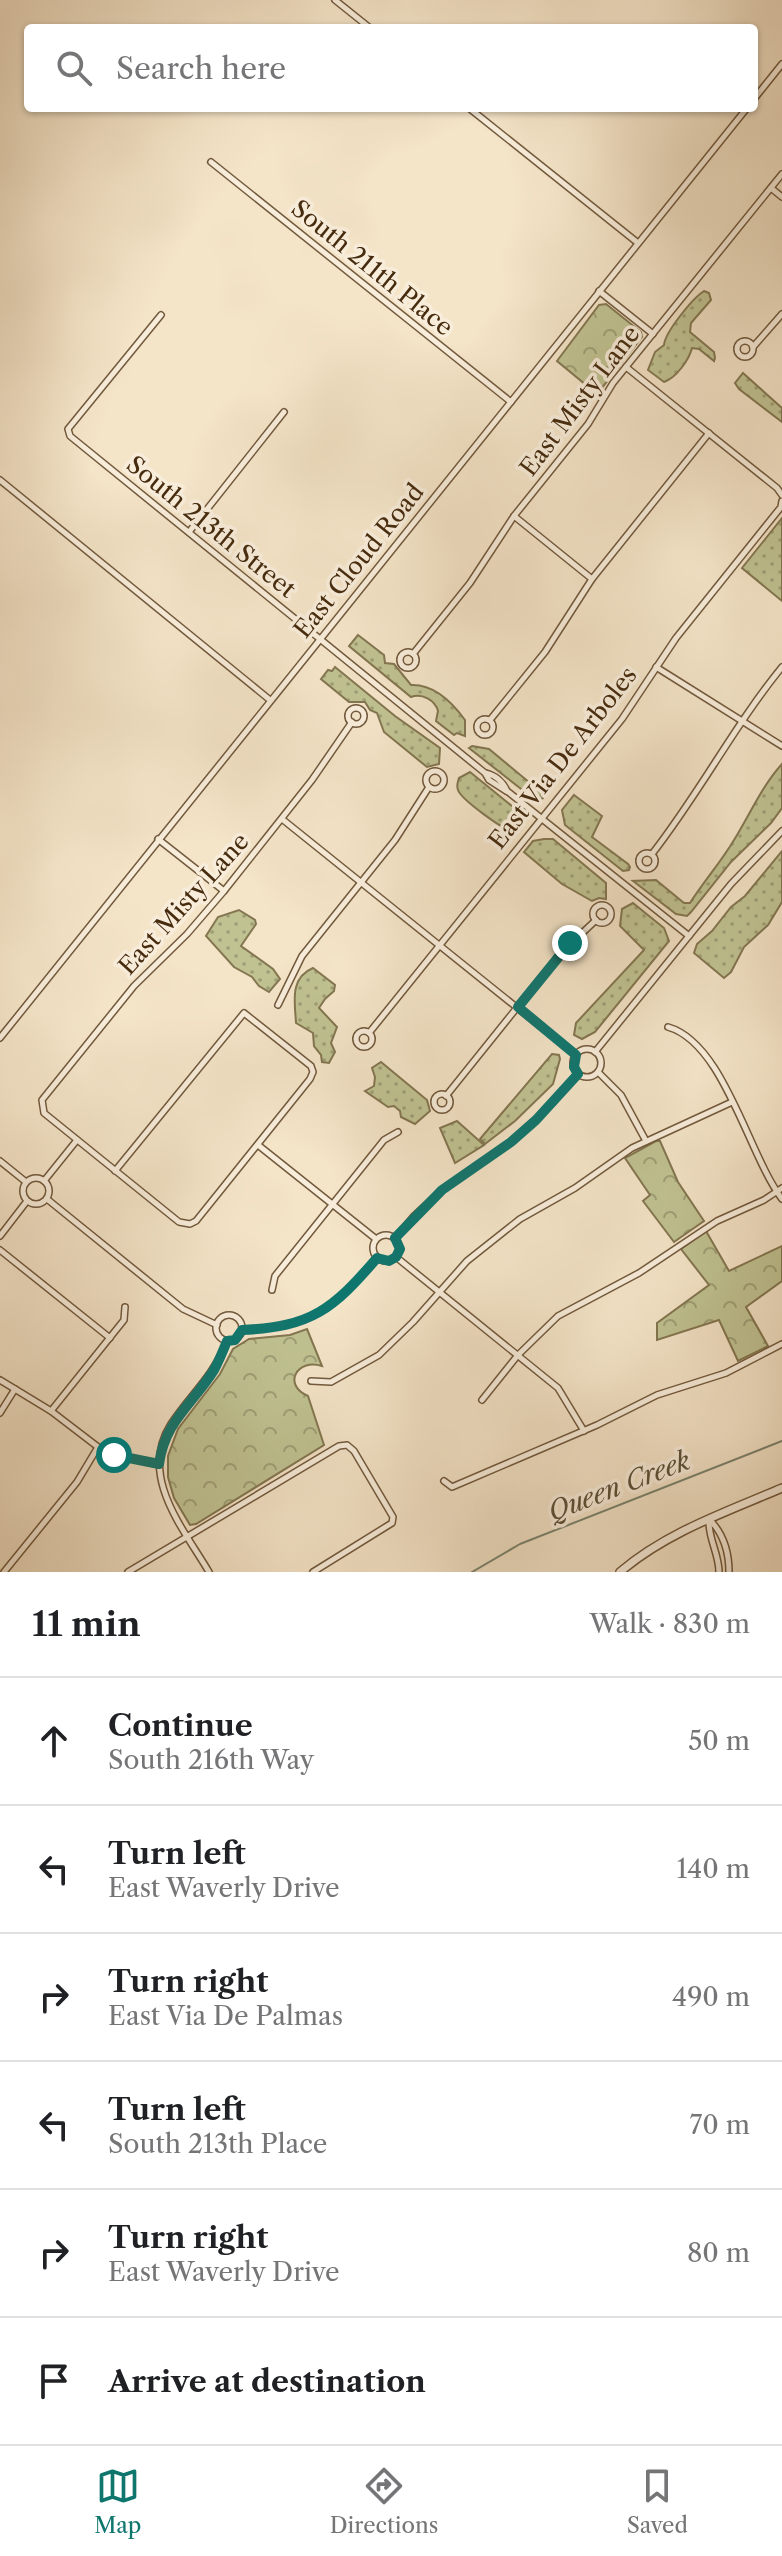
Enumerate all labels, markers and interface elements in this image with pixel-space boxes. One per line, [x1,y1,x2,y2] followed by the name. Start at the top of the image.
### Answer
[24,24,758,112] search box
[52,46,96,90] icon: search
[116,50,286,87] text: Search here
[286,194,459,342] street label: South 211th Place
[514,320,646,482] street label: East Misty Lane
[121,450,302,604] street label: South 213th Street
[288,477,430,644] street label: East Cloud Road
[482,661,643,855] street label: East Via De Arboles
[112,827,255,980] street label: East Misty Lane
[552,925,588,961] route end
[96,1437,132,1473] route start
[543,1444,695,1528] water label: Queen Creek
[32,1603,140,1645] text: 11 min
[589,1608,750,1640] text: Walk · 830 m
[108,1707,253,1744] text: Continue
[32,1719,76,1763] icon: ahead
[688,1725,750,1757] text: 50 m
[108,1744,314,1776] text: South 216th Way
[108,1835,245,1872] text: Turn left
[32,1847,76,1891] icon: left
[676,1853,750,1885] text: 140 m
[108,1872,340,1904] text: East Waverly Drive
[108,1963,268,2000] text: Turn right
[32,1975,76,2019] icon: right
[672,1981,750,2013] text: 490 m
[108,2000,343,2032] text: East Via De Palmas
[108,2091,245,2128] text: Turn left
[32,2103,76,2147] icon: left
[690,2109,750,2141] text: 70 m
[108,2128,327,2160] text: South 213th Place
[108,2219,268,2256] text: Turn right
[32,2231,76,2275] icon: right
[687,2237,750,2269] text: 80 m
[108,2256,340,2288] text: East Waverly Drive
[32,2359,76,2403] icon: arrive
[108,2363,426,2400] text: Arrive at destination
[94,2464,141,2539] tab: Map
[330,2464,438,2539] tab: Directions
[627,2464,688,2539] tab: Saved

